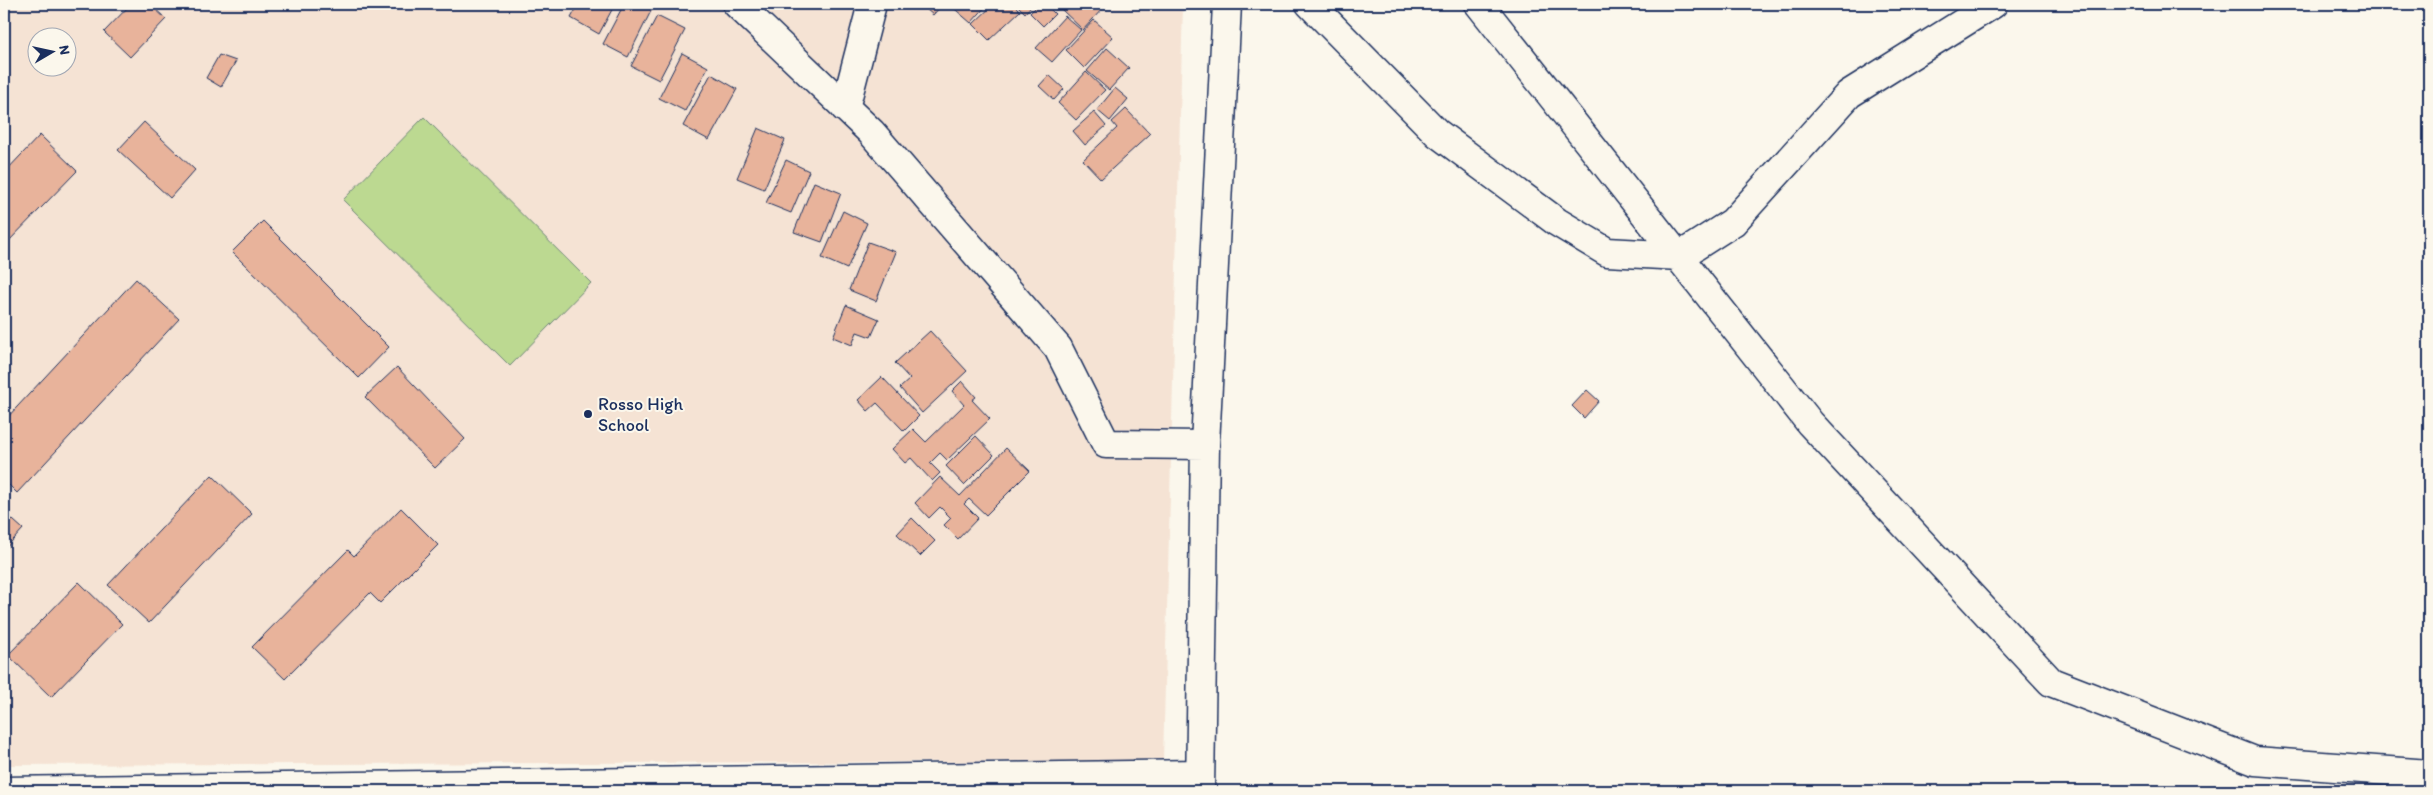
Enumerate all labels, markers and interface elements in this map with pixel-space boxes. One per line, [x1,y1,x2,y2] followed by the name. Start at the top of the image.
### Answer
[28,28,78,78] north arrow
[55,44,73,56] text: N
[598,393,683,436] place label: Rosso High School
[582,408,594,420] marker: Rosso High School

